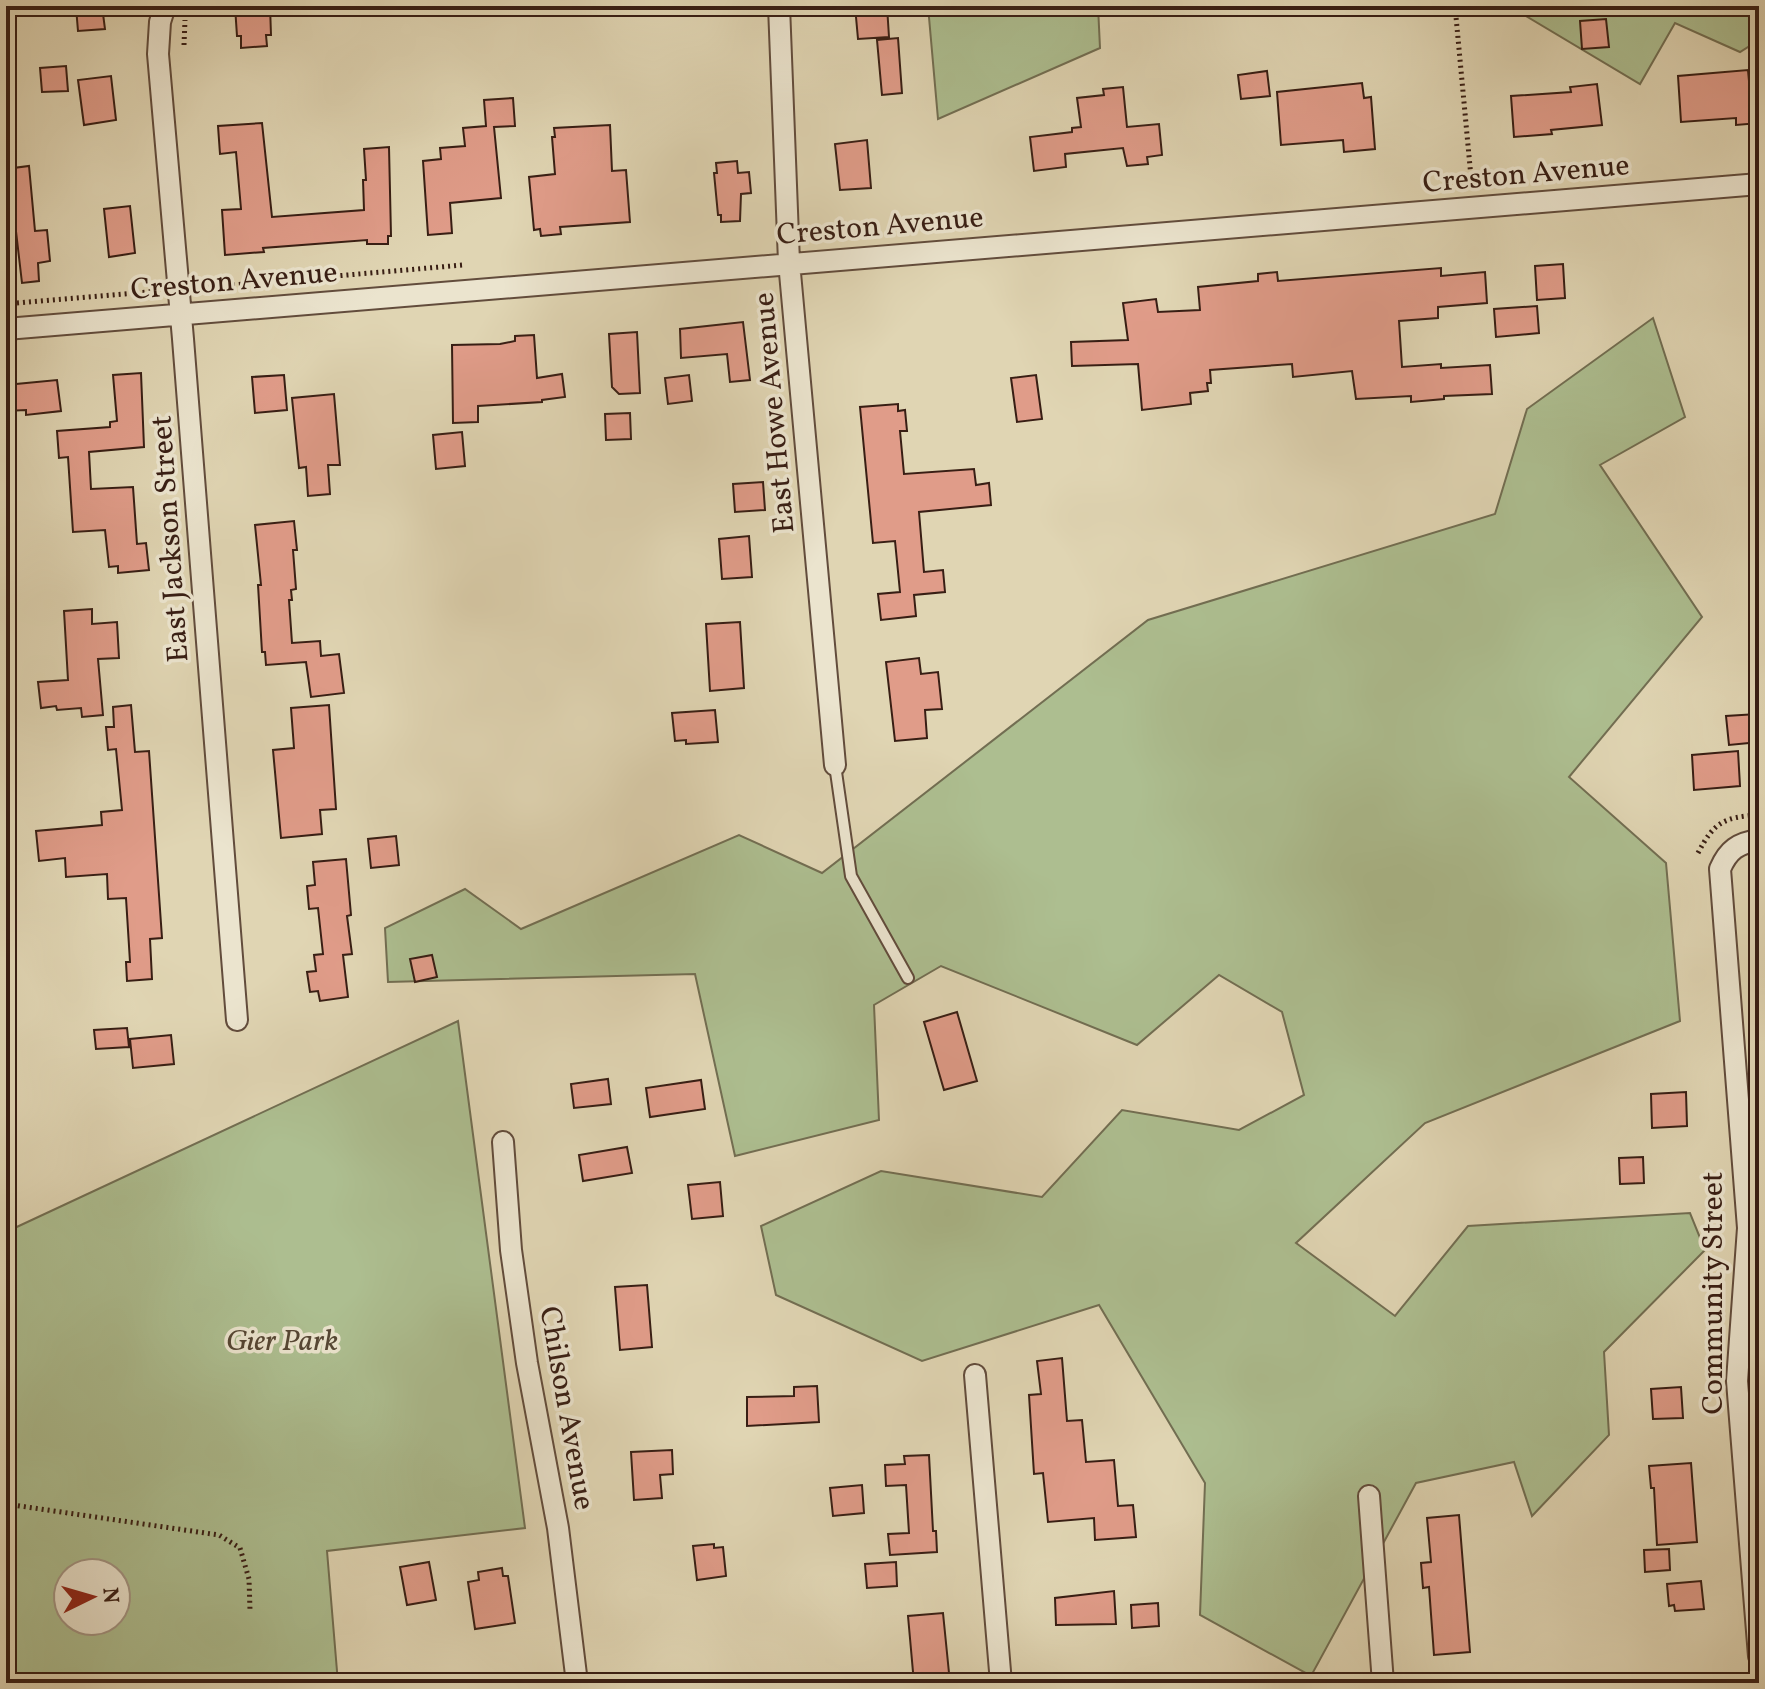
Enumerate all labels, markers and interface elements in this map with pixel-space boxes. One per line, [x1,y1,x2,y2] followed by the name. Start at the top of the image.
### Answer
[1421,145,1631,205] street label: Creston Avenue
[775,197,985,257] street label: Creston Avenue
[129,252,339,312] street label: Creston Avenue
[744,291,806,535] street label: East Howe Avenue
[141,414,201,664] street label: East Jackson Street
[1693,1172,1735,1415] street label: Community Street
[527,1303,605,1514] street label: Chilson Avenue
[226,1321,338,1363] park label: Gier Park
[52,1557,132,1637] north arrow
[93,1586,126,1605] text: N

